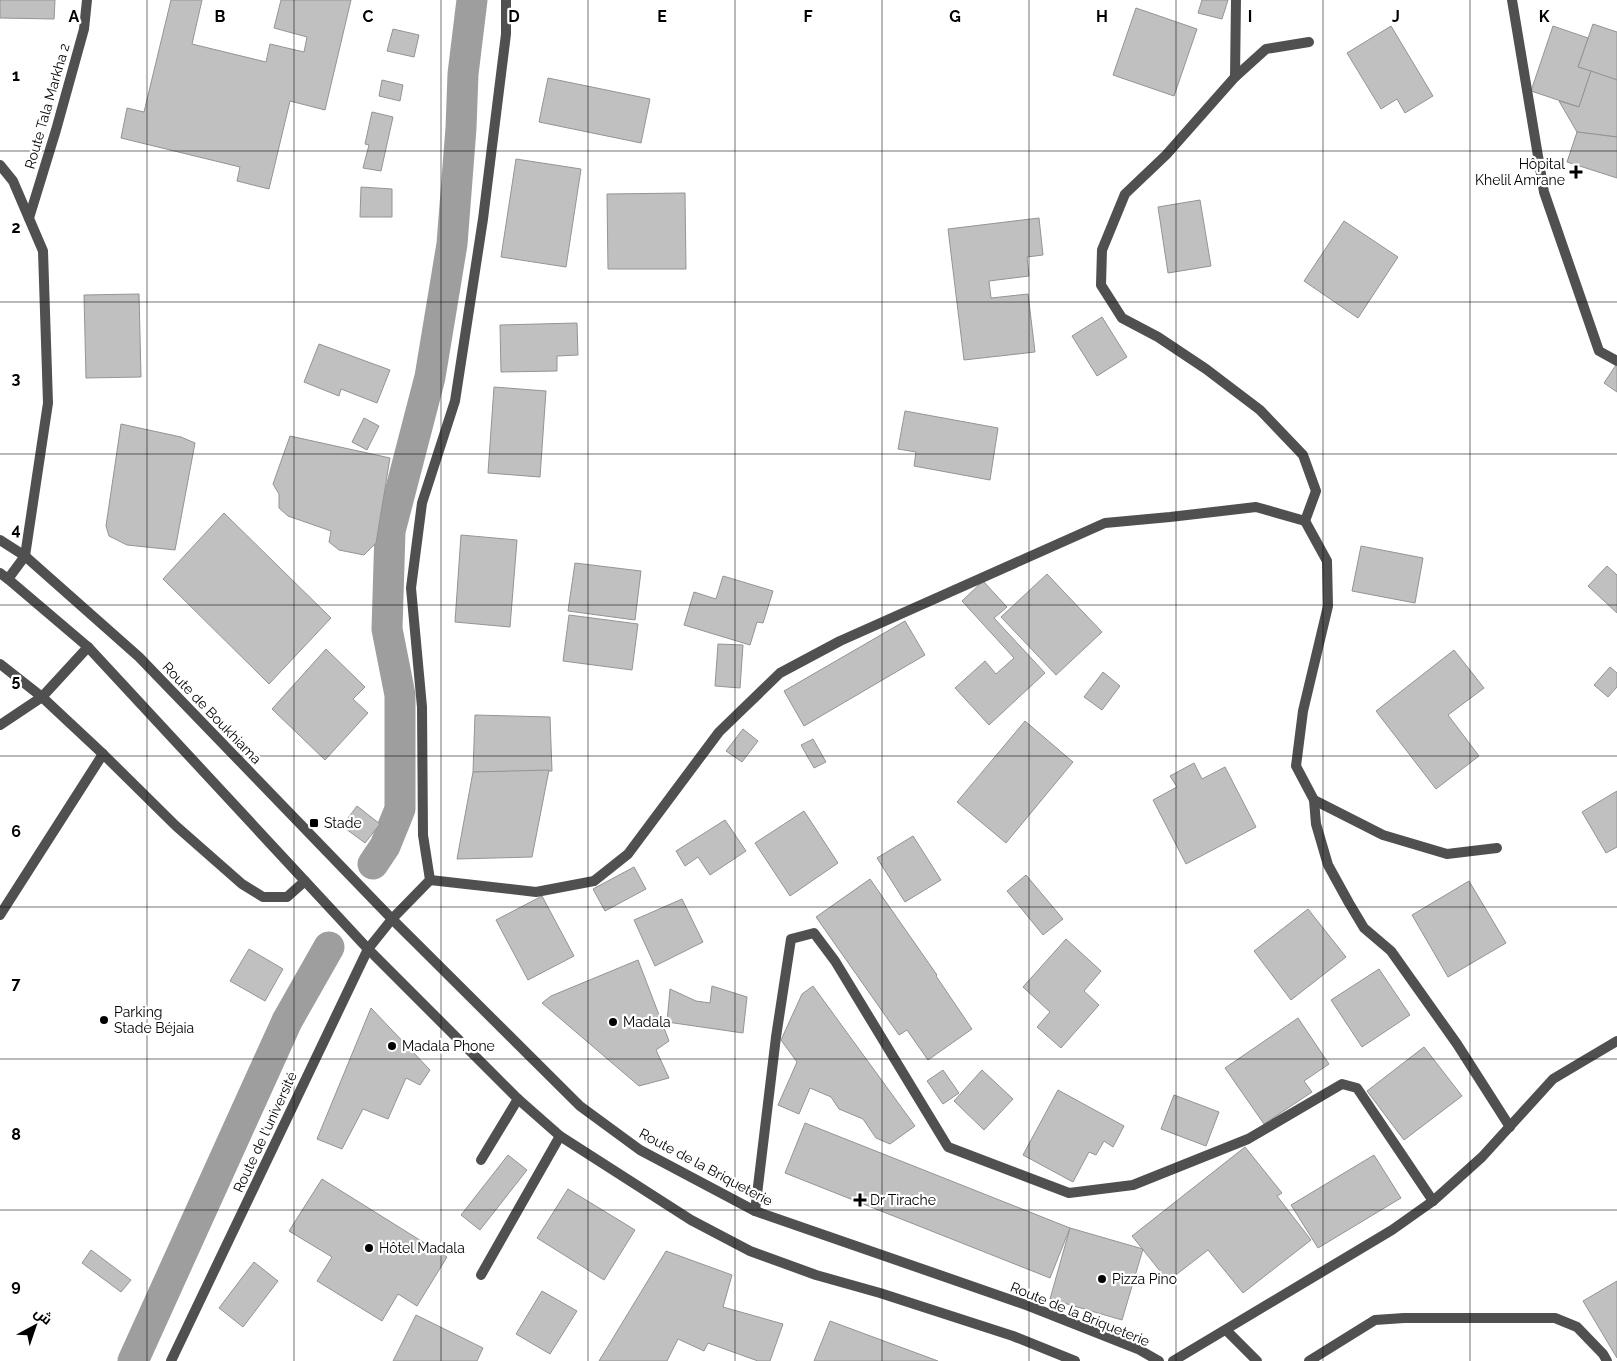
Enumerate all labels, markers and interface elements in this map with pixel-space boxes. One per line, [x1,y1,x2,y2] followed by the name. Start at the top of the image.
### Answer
[69,7,80,26] text: A
[215,7,226,26] text: B
[363,7,374,26] text: C
[508,7,520,26] text: D
[657,7,667,26] text: E
[803,7,813,26] text: F
[949,7,961,26] text: G
[1096,7,1108,26] text: H
[1248,7,1252,26] text: I
[1392,7,1400,26] text: J
[1539,7,1550,26] text: K
[21,41,73,171] street label: Route Tala Markha 2
[12,66,20,85] text: 1
[1475,156,1565,188] place label: Hôpital Khelil Amrane
[1569,165,1583,179] marker: Hôpital Khelil Amrane
[11,218,21,237] text: 2
[12,369,21,388] text: 3
[11,520,21,539] text: 4
[159,659,265,767] street label: Route de Boukhiama
[12,671,21,690] text: 5
[324,815,362,831] place label: Stade
[308,817,320,829] marker: Stade
[11,822,21,841] text: 6
[12,974,21,993] text: 7
[114,1004,194,1036] place label: Parking Stade Béjaia
[98,1014,110,1026] marker: Parking Stade Béjaia
[623,1014,671,1030] place label: Madala
[607,1016,619,1028] marker: Madala
[402,1038,495,1054] place label: Madala Phone
[386,1040,398,1052] marker: Madala Phone
[230,1069,300,1195] street label: Route de l'université
[11,1125,21,1144] text: 8
[637,1125,775,1209] street label: Route de la Briqueterie
[870,1192,936,1208] place label: Dr Tirache
[854,1194,866,1206] marker: Dr Tirache
[379,1240,465,1256] place label: Hôtel Madala
[363,1242,375,1254] marker: Hôtel Madala
[1112,1271,1177,1287] place label: Pizza Pino
[1096,1273,1108,1285] marker: Pizza Pino
[11,1276,21,1295] text: 9
[1008,1279,1152,1349] street label: Route de la Briqueterie
[10,1301,60,1351] north arrow
[31,1304,55,1329] text: ش

